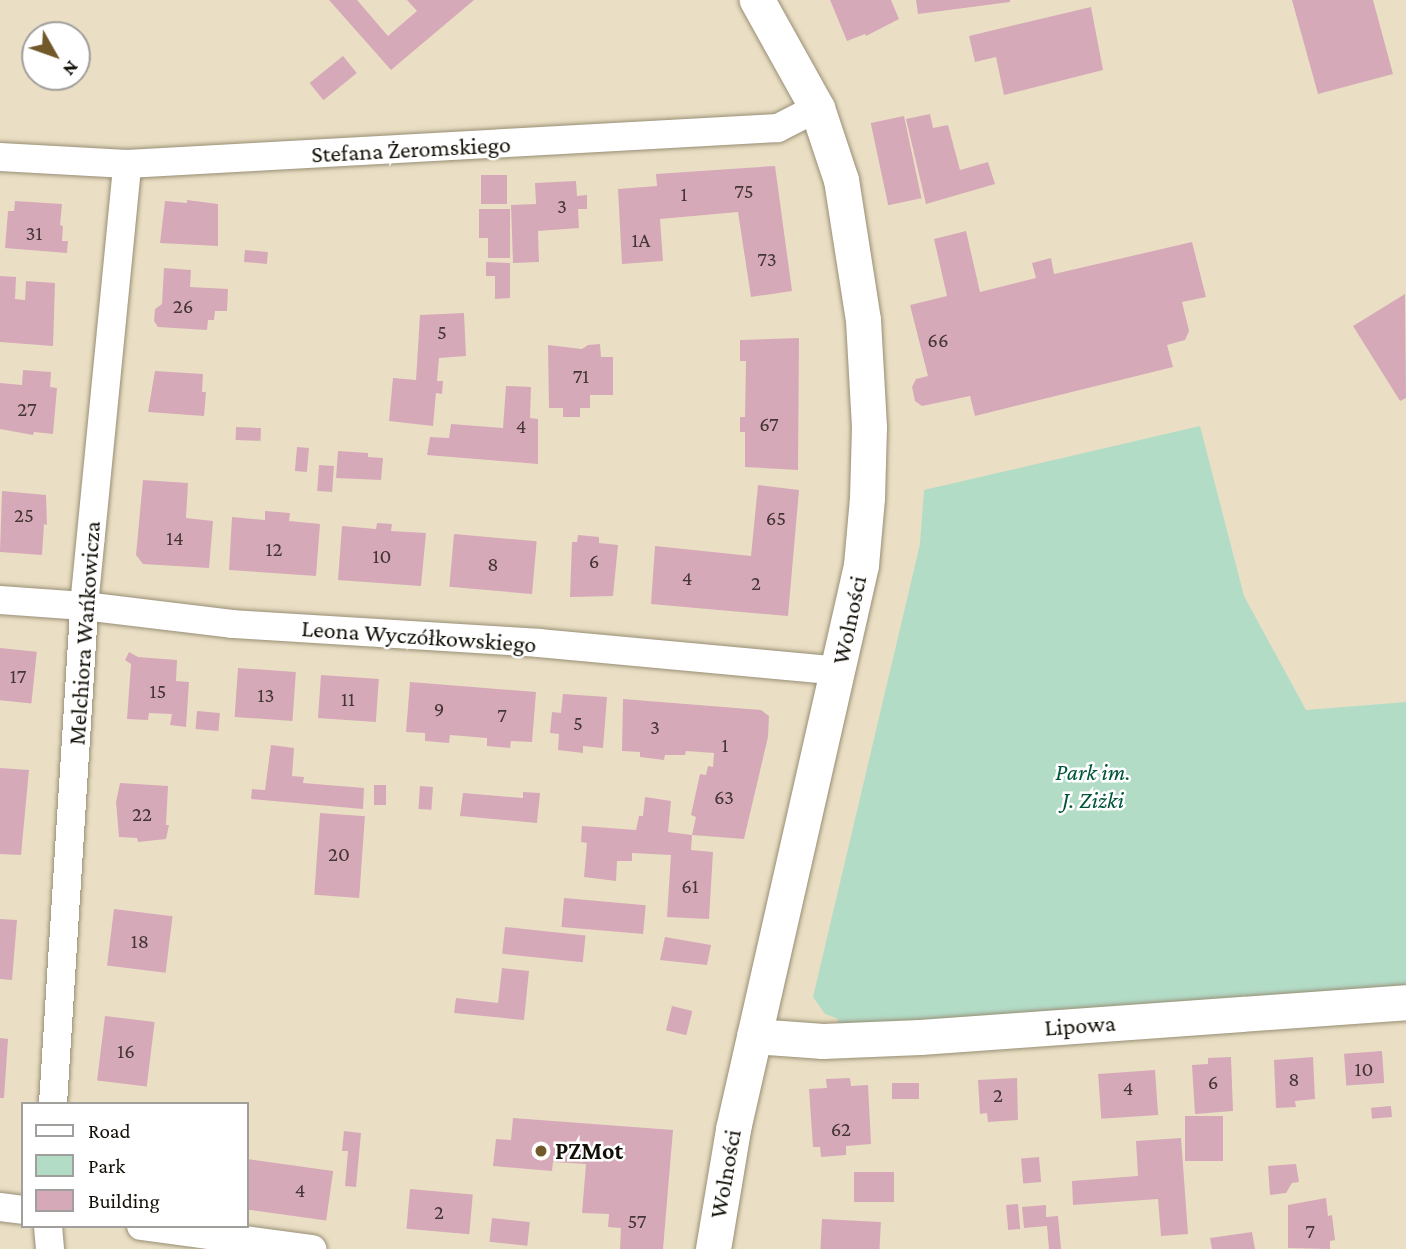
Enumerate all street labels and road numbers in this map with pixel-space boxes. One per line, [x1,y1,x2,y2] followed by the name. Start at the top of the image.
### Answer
[311,129,511,169] street label: Stefana Żeromskiego
[62,520,106,746] street label: Melchiora Wańkowicza
[826,573,872,667] street label: Wolności
[301,613,537,659] street label: Leona Wyczółkowskiego
[1043,1008,1117,1042] street label: Lipowa
[703,1127,747,1221] street label: Wolności

